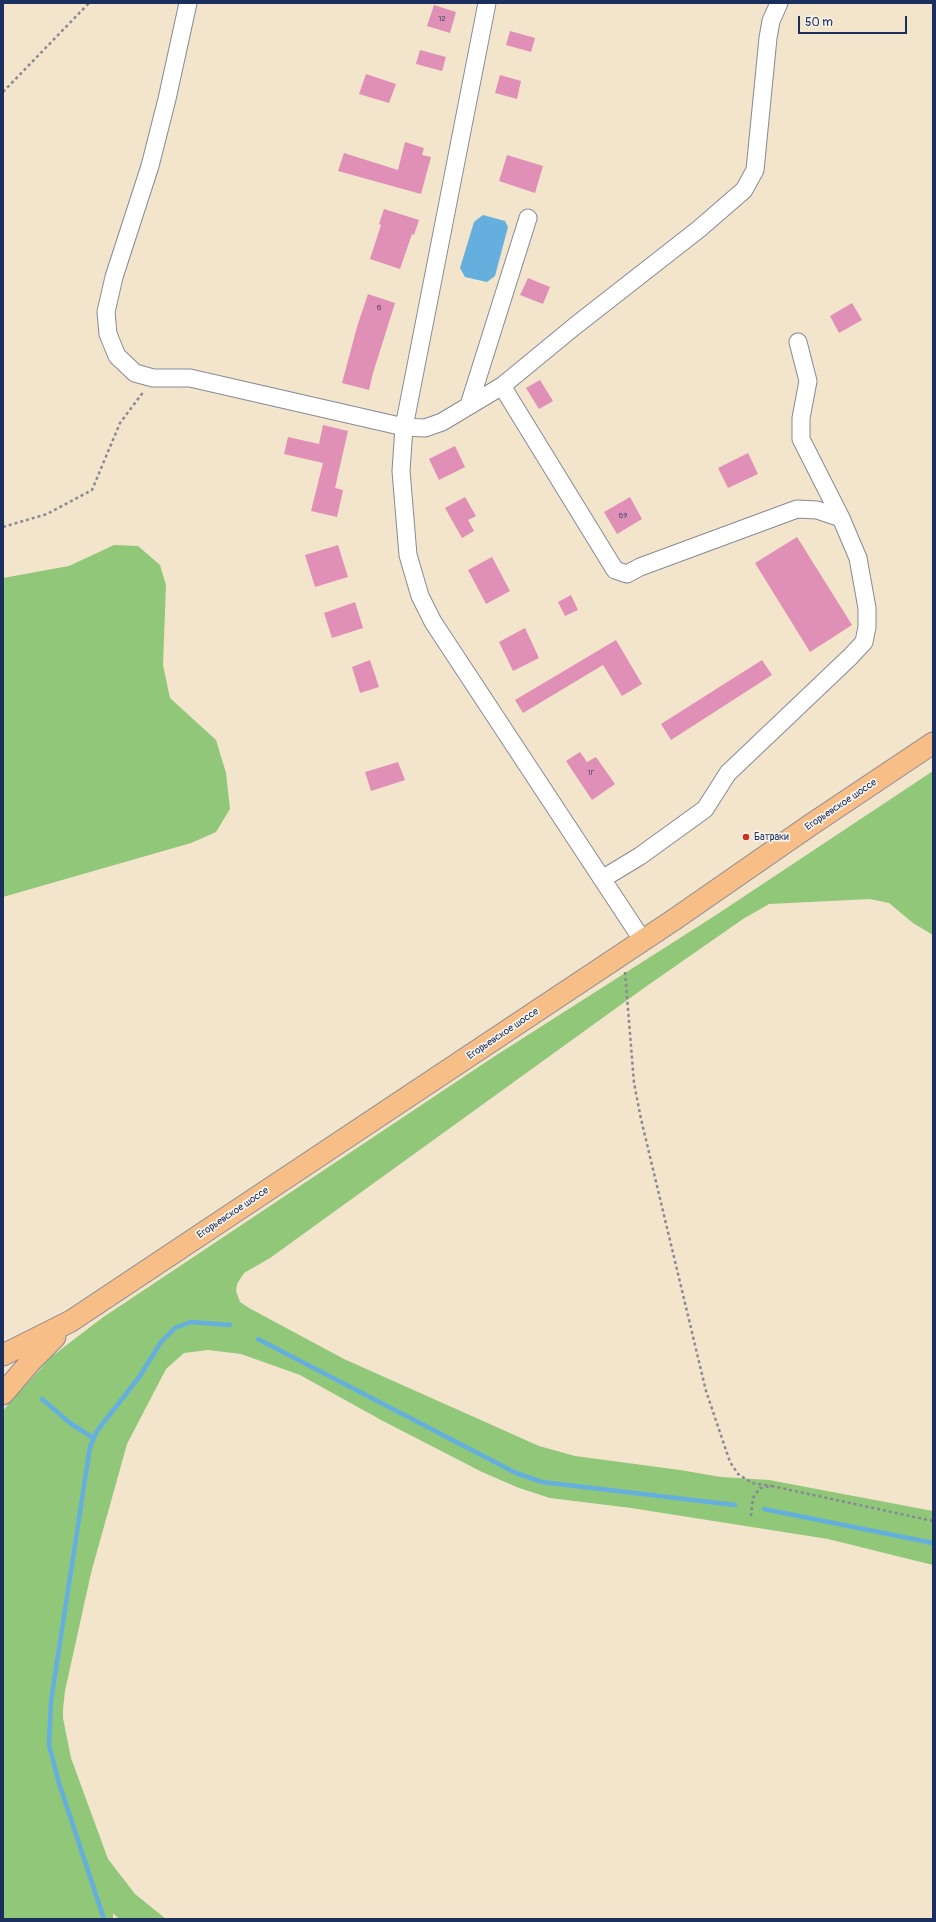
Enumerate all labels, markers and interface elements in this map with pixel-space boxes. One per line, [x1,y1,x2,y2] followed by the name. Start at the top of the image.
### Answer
[800,8,909,34] scale bar
[438,14,446,24] house number: 12
[805,15,833,30] text: 50 m
[377,303,381,313] house number: 6
[619,511,627,521] house number: 69
[588,768,594,778] house number: 1Г
[803,777,879,833] street label: Егорьевское шоссе
[754,831,789,843] place label: Батраки
[741,832,751,842] marker: Батраки
[465,1006,541,1062] street label: Егорьевское шоссе
[195,1185,271,1241] street label: Егорьевское шоссе

